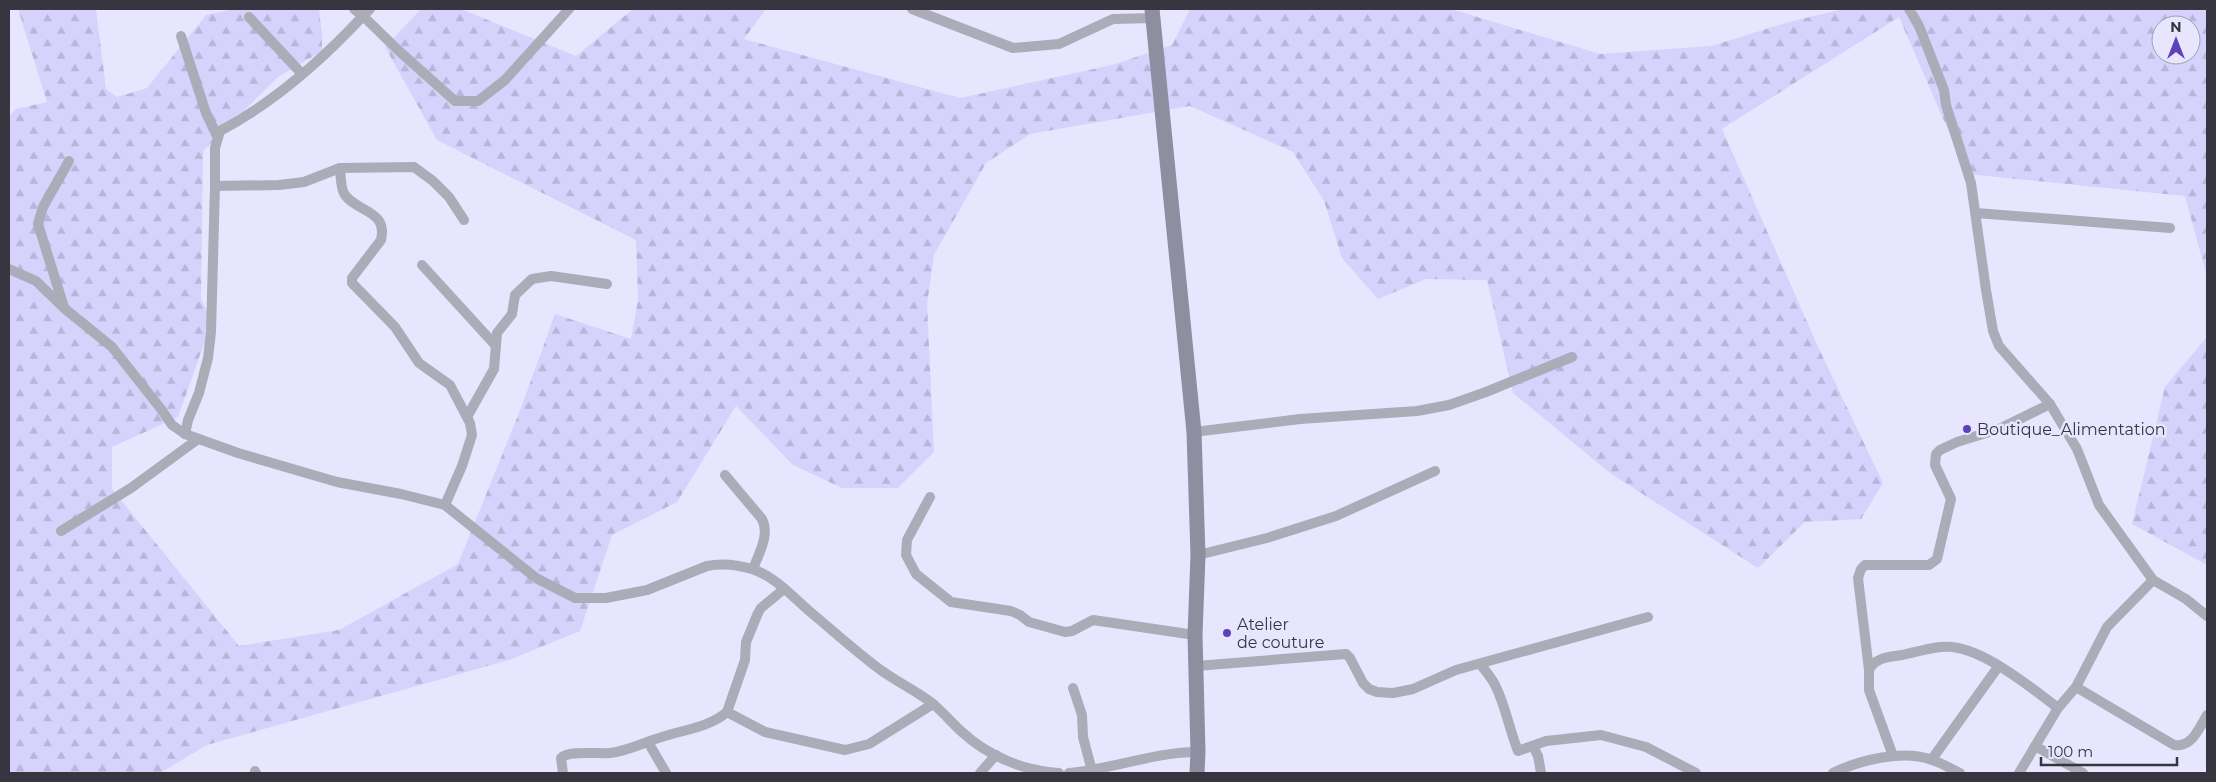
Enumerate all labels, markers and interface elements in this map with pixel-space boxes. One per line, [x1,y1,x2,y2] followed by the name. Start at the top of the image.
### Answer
[2151,15,2201,65] north arrow
[2170,18,2182,36] text: N
[1977,420,2166,439] place label: Boutique_Alimentation
[1961,423,1973,435] marker: Boutique_Alimentation
[1237,615,1324,652] place label: Atelier de couture
[1221,627,1233,639] marker: Atelier de couture
[2041,734,2177,766] scale bar
[2048,742,2093,761] text: 100 m

